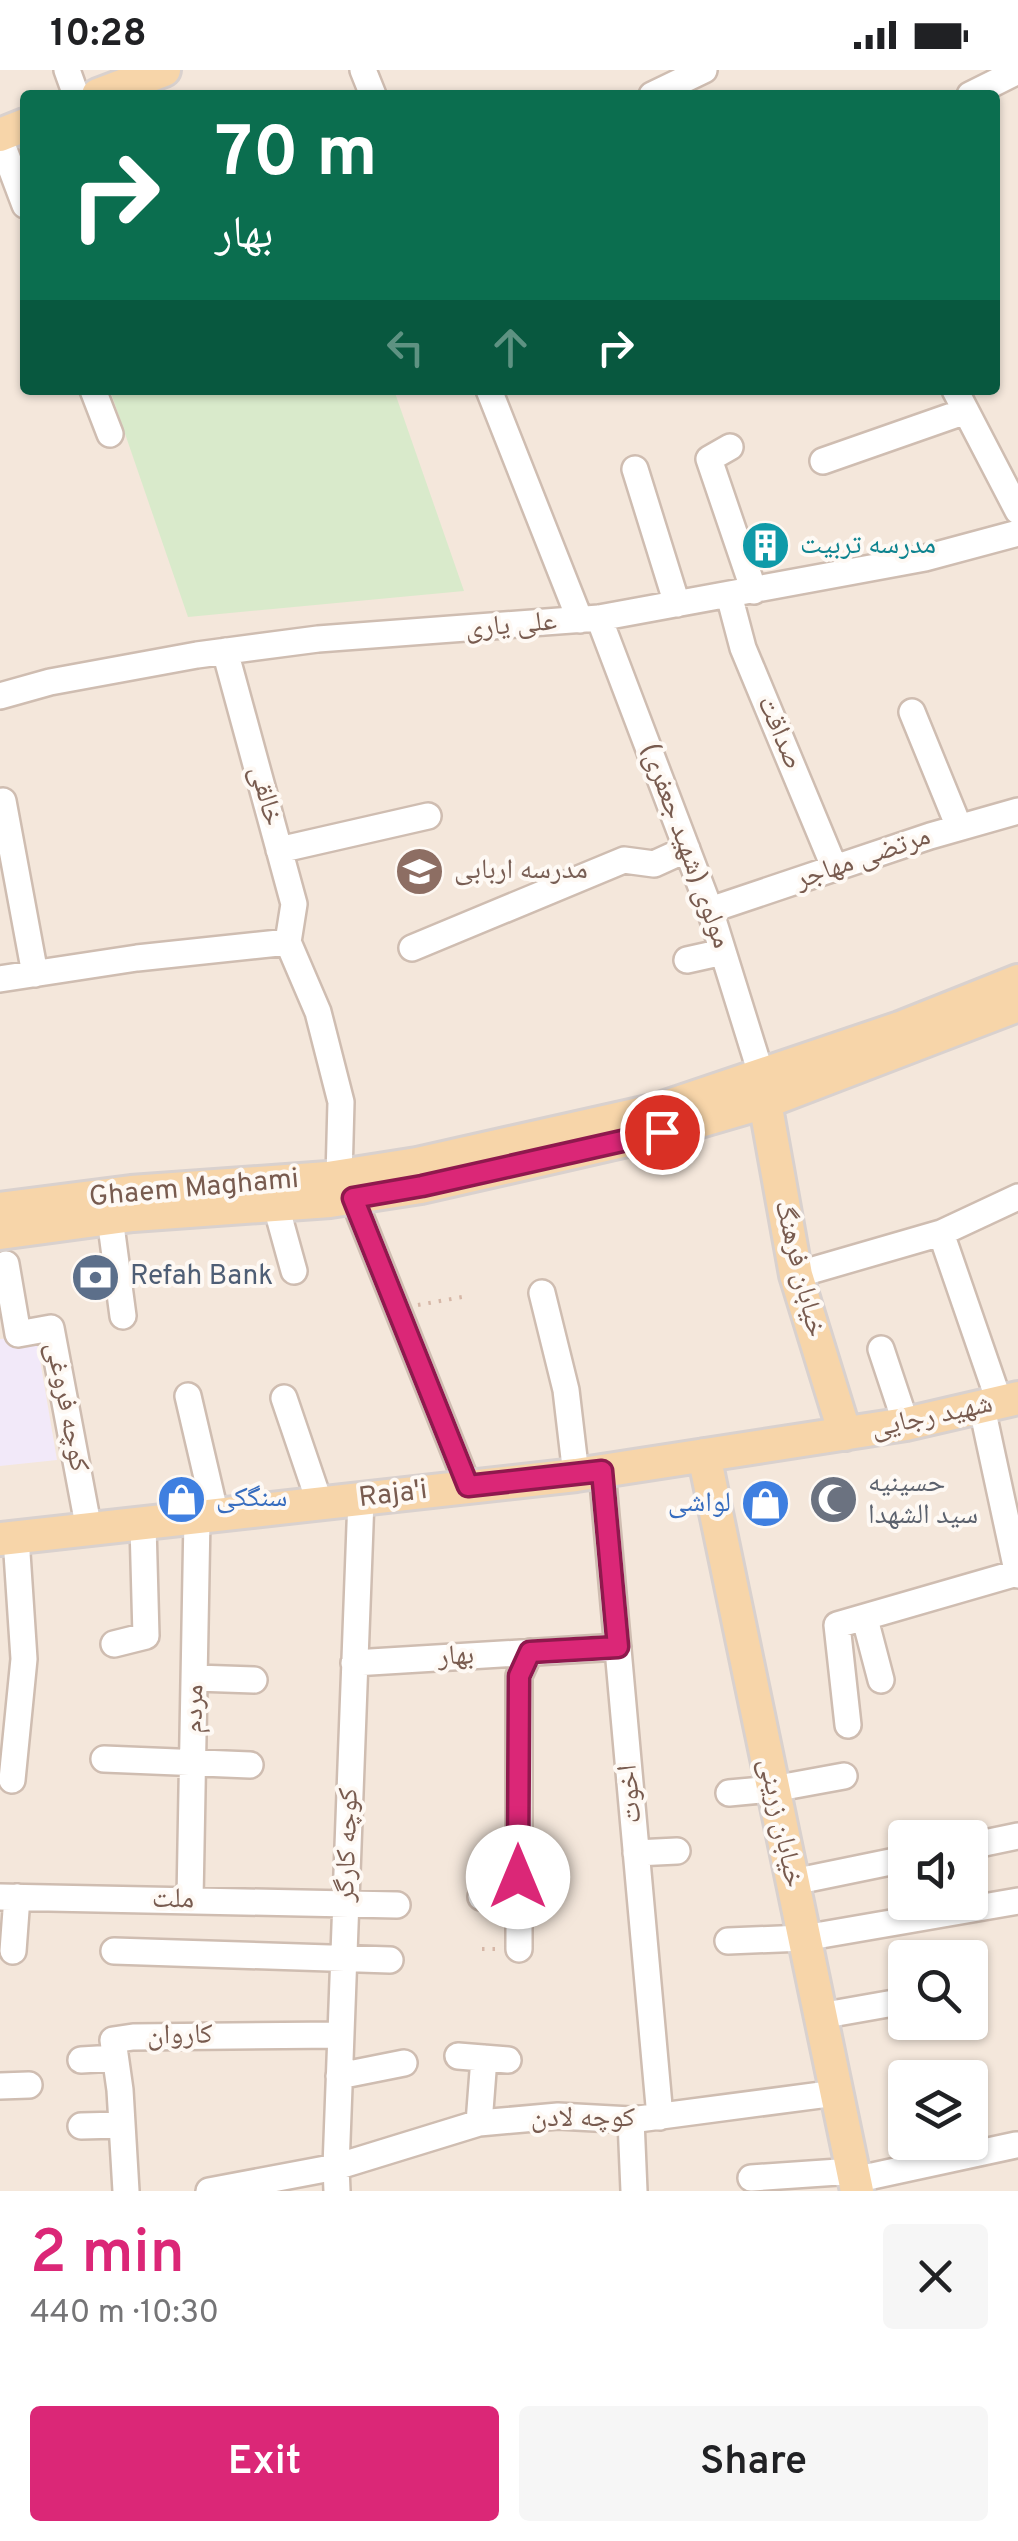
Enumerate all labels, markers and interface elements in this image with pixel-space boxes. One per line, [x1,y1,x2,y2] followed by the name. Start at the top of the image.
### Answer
[50,11,147,60] text: 10:28
[215,112,378,201] text: 70 m
[50,130,180,260] icon: right
[215,207,273,264] text: بهار
[378,320,433,375] icon: left
[483,320,538,375] icon: ahead
[588,320,643,375] icon: right
[739,520,791,572] building icon: مدرسه تربیت
[800,528,936,564] place label: مدرسه تربیت
[464,604,558,648] street label: علی یاری
[747,691,811,775] street label: صداقت
[631,738,739,954] street label: مولوی (شهید جعفری)
[240,762,290,830] street label: خالقی
[790,819,935,899] street label: مرتضی مهاجر
[393,845,445,897] school or university icon: مدرسه اربابی
[454,853,588,889] place label: مدرسه اربابی
[620,1090,705,1175] pin
[635,1105,690,1160] icon: arrive
[88,1162,300,1216] street label: Ghaem Maghami
[765,1197,833,1341] street label: خیابان فرهنگ
[69,1251,121,1303] bank icon: Refah Bank
[130,1259,273,1295] place label: Refah Bank
[36,1339,96,1475] street label: کوچه فروغی
[868,1387,996,1447] street label: شهید رجایی
[868,1466,978,1534] place label: حسینیه سید الشهدا
[155,1473,207,1525] shop icon: سنگکی
[357,1473,429,1517] street label: Raja'i
[807,1474,859,1526] mosque icon: حسینیه سید الشهدا
[740,1478,792,1530] shop icon: لواشی
[216,1481,288,1517] place label: سنگکی
[668,1486,731,1522] place label: لواشی
[436,1638,475,1676] street label: بهار
[177,1684,213,1734] street label: مردم
[749,1755,811,1891] street label: خیابان زرینی
[610,1763,652,1825] street label: اخوت
[328,1787,368,1904] street label: کوچه کارگر
[888,1820,988,2160] map controls
[888,1820,988,1920] button: sound
[466,1825,570,1929] position arrow
[151,1882,195,1918] street label: ملت
[888,1940,988,2040] button: search
[147,2017,214,2055] street label: کاروان
[888,2060,988,2160] button: layers
[531,2101,636,2137] street label: کوچه لادن
[30,2218,185,2294] text: 2 min
[883,2224,988,2329] button: close
[30,2294,219,2334] text: 440 m · 10:30
[30,2406,499,2521] button: Exit
[519,2406,988,2521] button: Share

